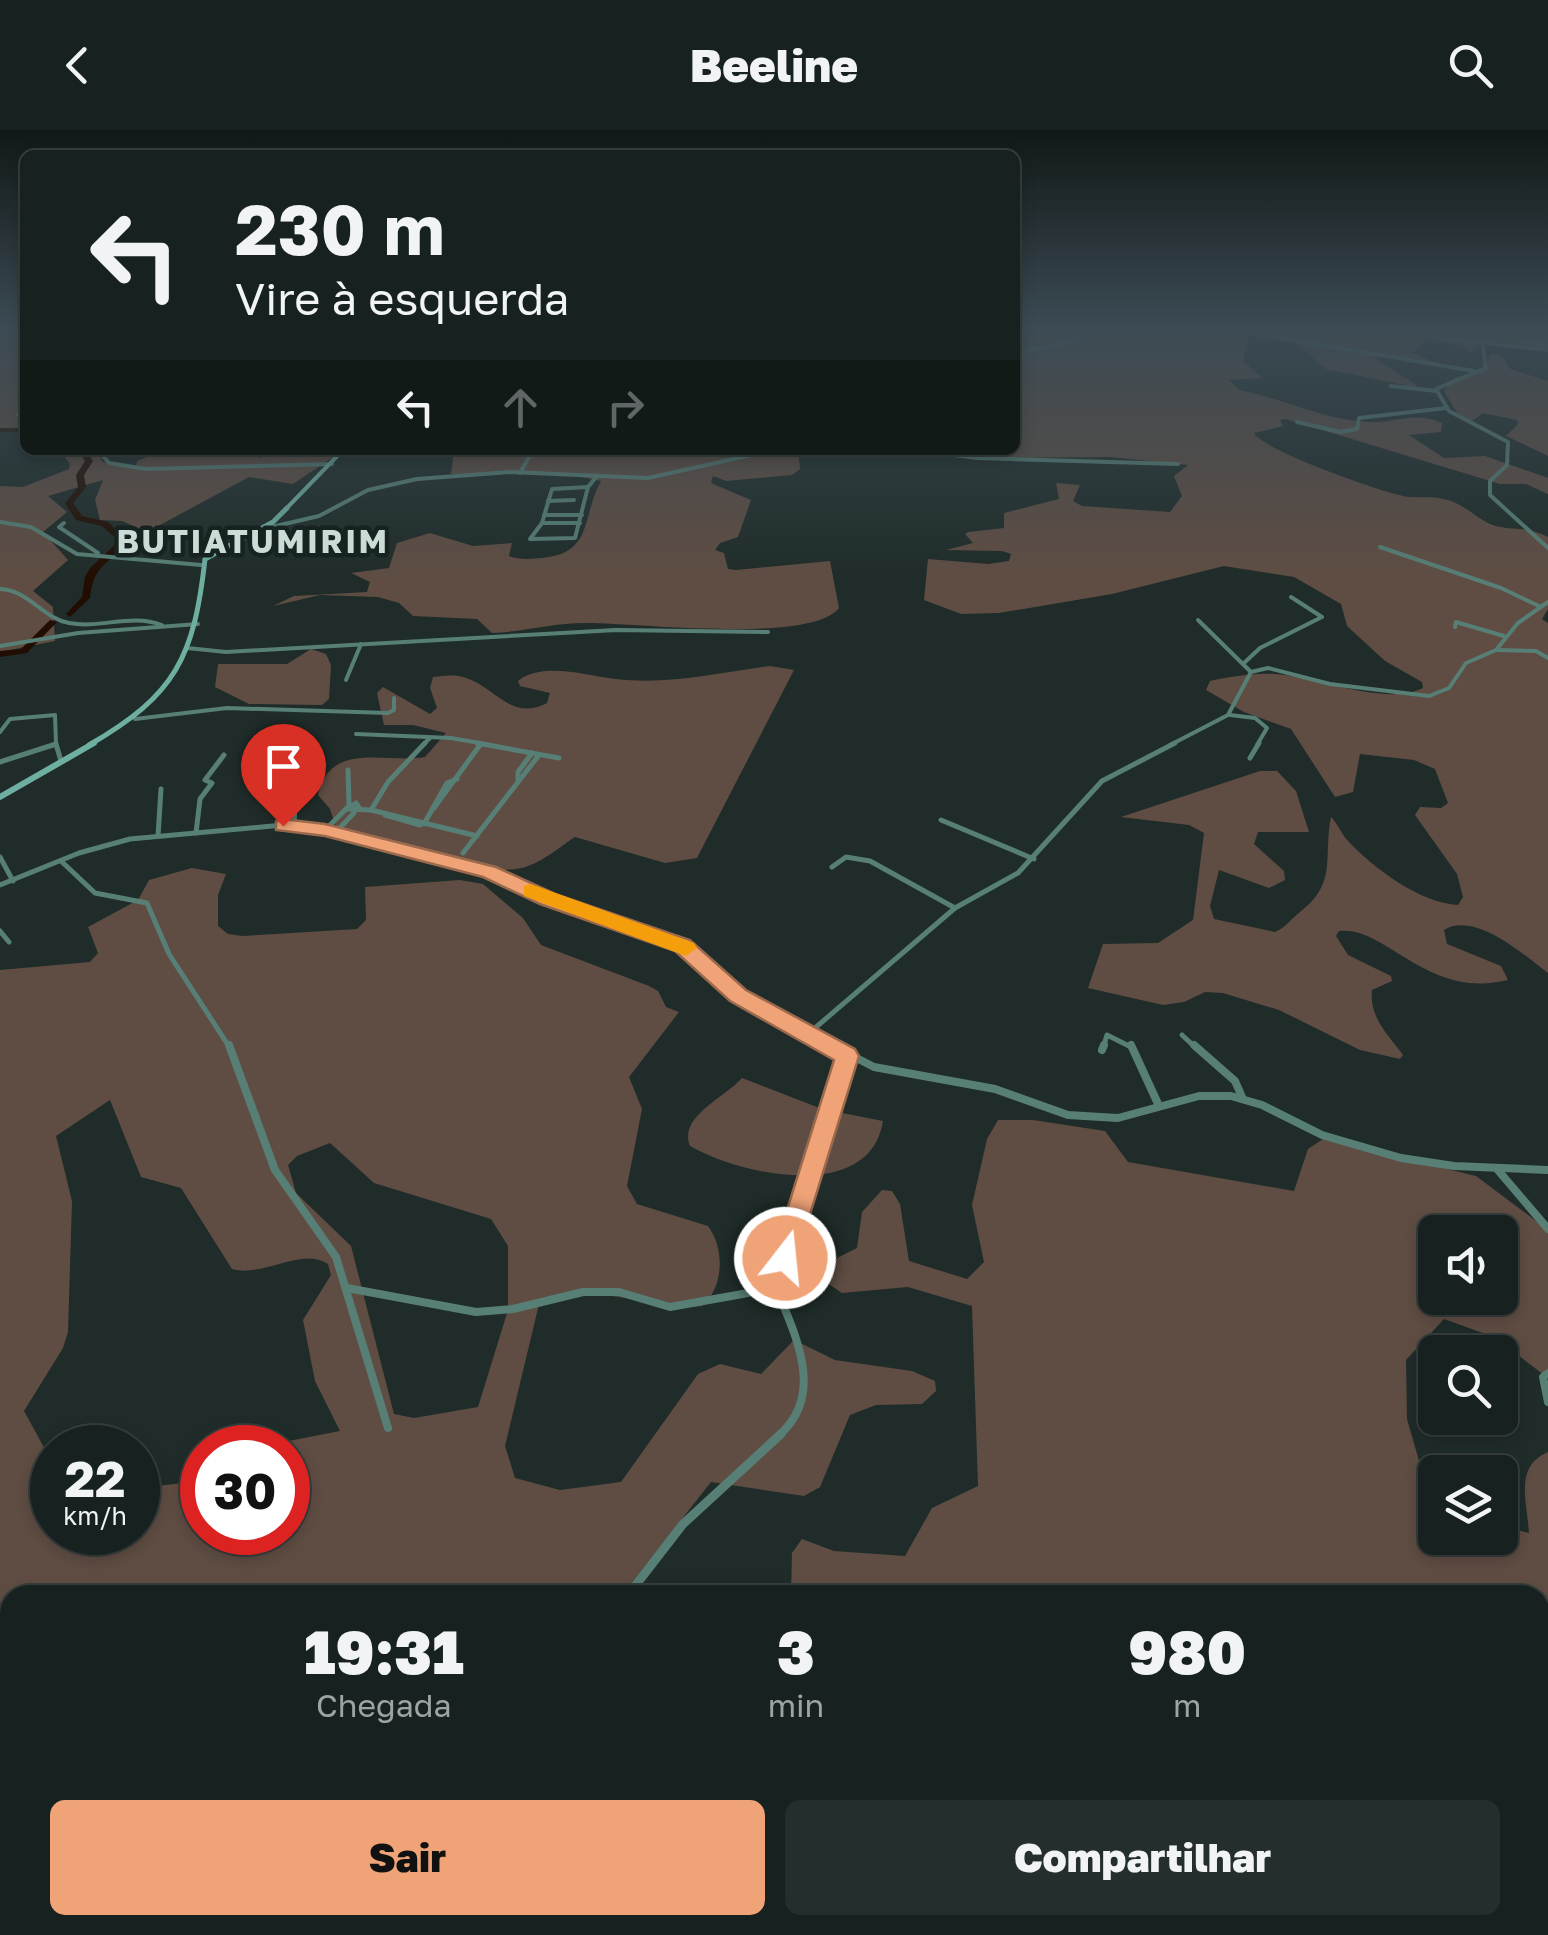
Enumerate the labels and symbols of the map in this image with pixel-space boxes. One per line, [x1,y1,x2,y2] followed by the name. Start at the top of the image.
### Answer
[116,522,390,560] district label: BUTIATUMIRIM
[241,724,326,827] pin
[733,1206,837,1310] position arrow
[180,1425,310,1555] speed limit sign: 30

